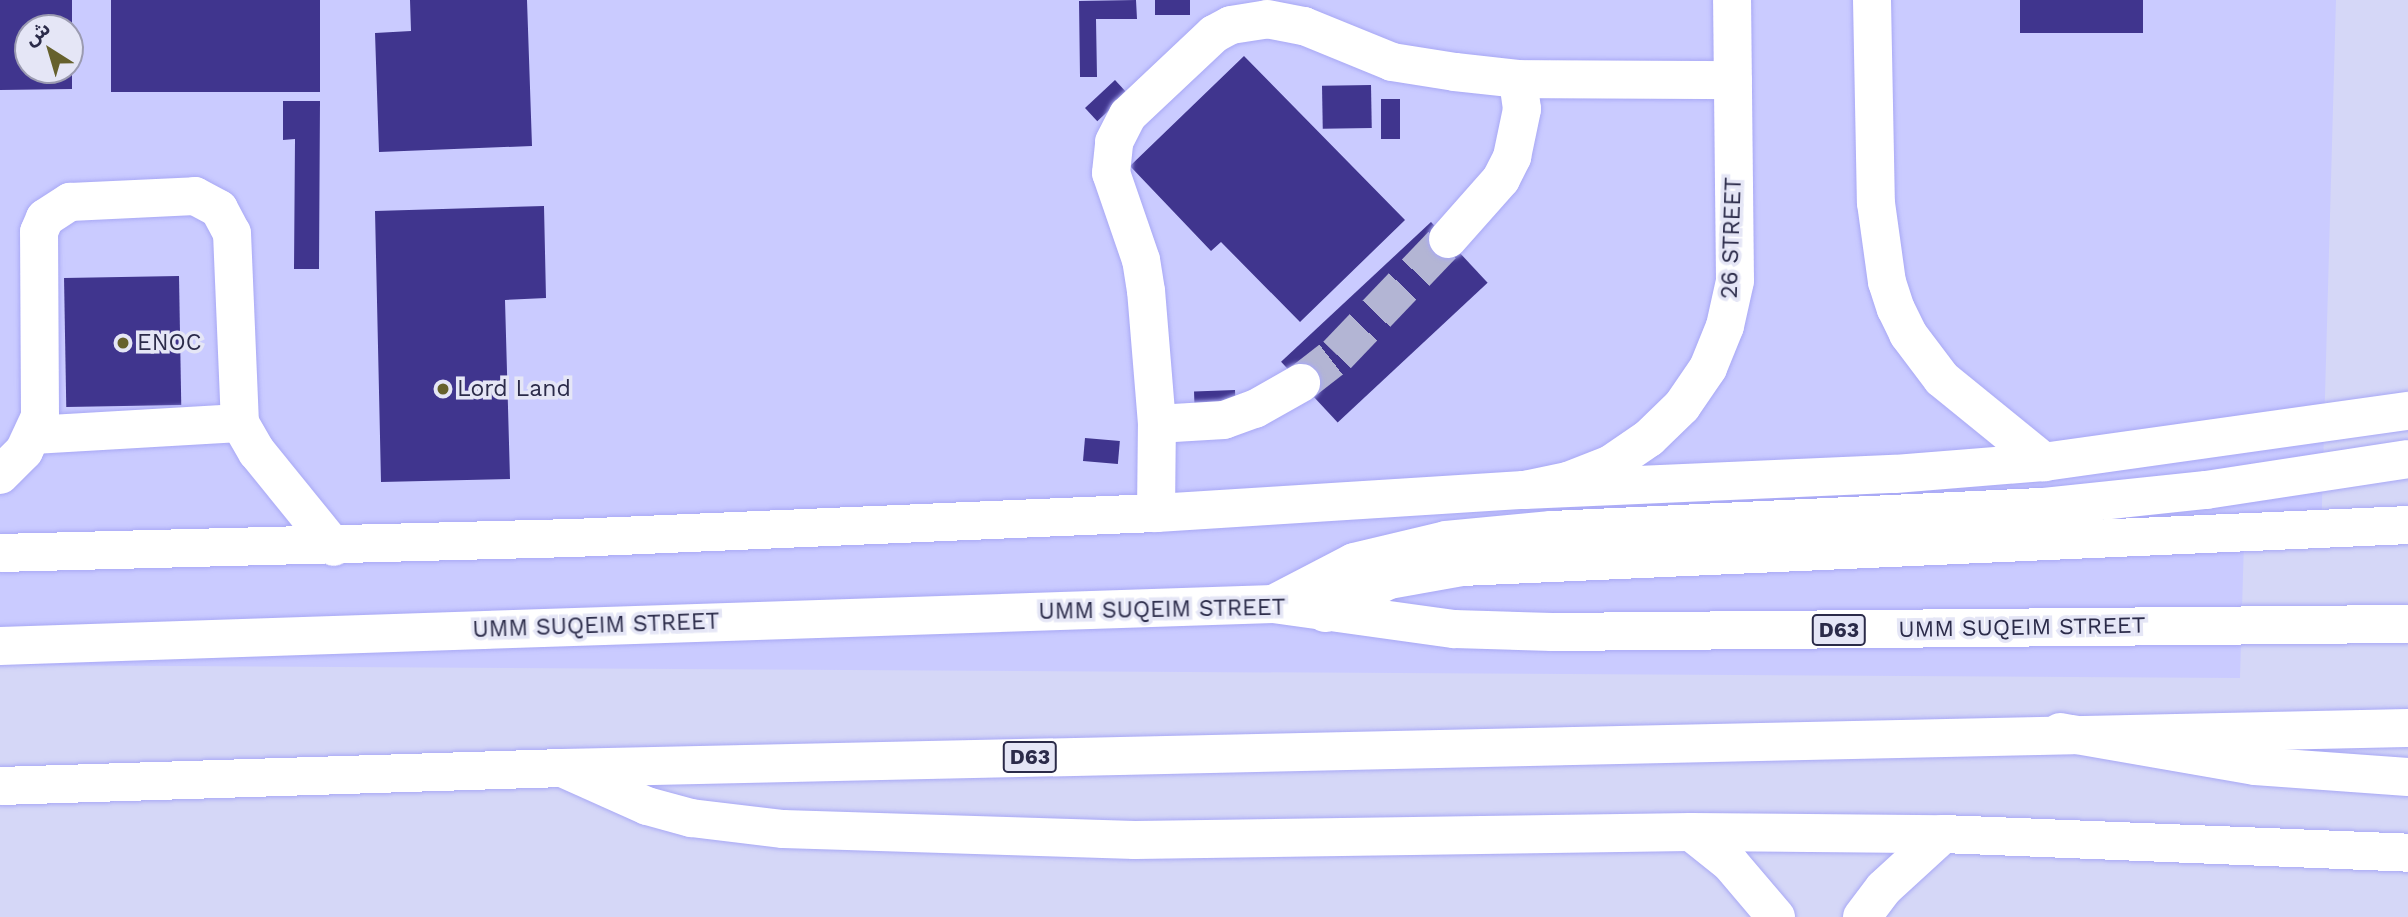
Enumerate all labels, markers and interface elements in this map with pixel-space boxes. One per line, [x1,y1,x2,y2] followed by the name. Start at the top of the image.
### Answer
[14,14,84,84] north arrow
[20,16,55,50] text: ش
[1716,177,1748,299] street label: 26 STREET
[137,329,202,357] place label: ENOC
[115,335,131,351] marker: ENOC
[457,375,571,403] place label: Lord Land
[435,381,451,397] marker: Lord Land
[1038,594,1286,626] street label: UMM SUQEIM STREET
[472,608,720,644] street label: UMM SUQEIM STREET
[1811,612,1867,648] road number: D63
[1898,612,2146,644] street label: UMM SUQEIM STREET
[1002,740,1058,774] road number: D63

